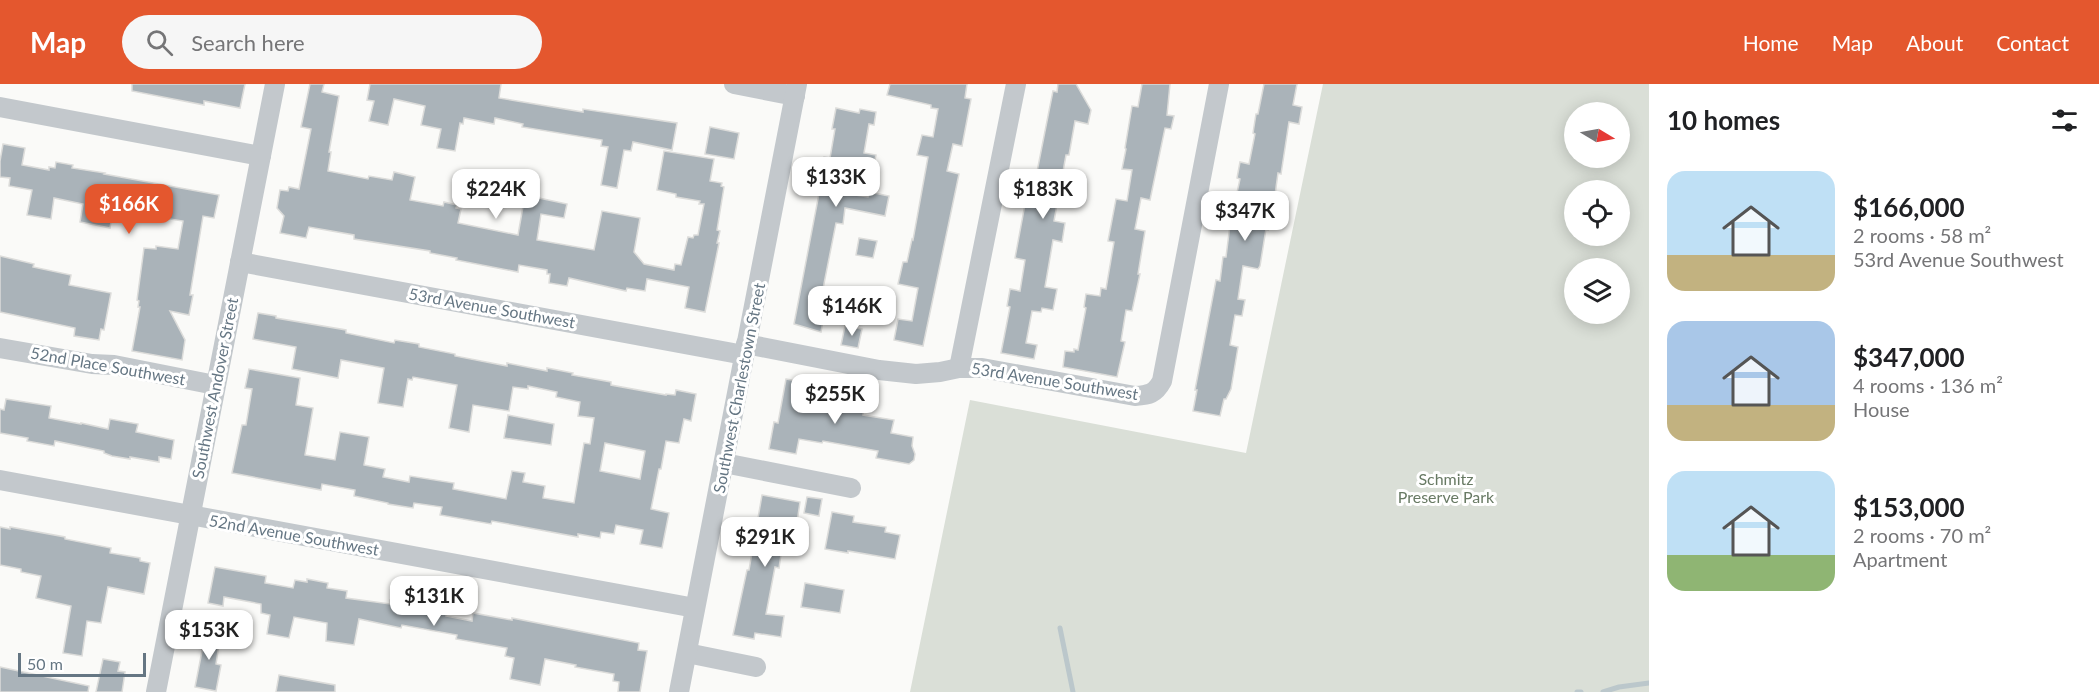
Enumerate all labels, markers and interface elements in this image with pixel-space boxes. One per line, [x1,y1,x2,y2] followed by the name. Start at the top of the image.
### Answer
[122,15,542,69] search box
[30,25,86,59] text: Map
[143,26,176,59] icon: search
[191,29,305,56] text: Search here
[1743,30,1799,55] text: Home
[1832,30,1873,55] text: Map
[1906,30,1963,55] text: About
[1996,30,2069,55] text: Contact
[1564,102,1630,168] north arrow
[1564,102,1630,324] map controls
[1667,104,1780,136] text: 10 homes
[2048,104,2081,137] icon: filters
[794,157,878,208] pin: $133K
[806,164,866,188] text: $133K
[454,169,538,220] pin: $224K
[1001,169,1085,220] pin: $183K
[466,176,526,200] text: $224K
[1013,176,1073,200] text: $183K
[1564,180,1630,246] button: locate
[87,184,171,235] pin: $166K
[99,191,159,215] text: $166K
[1203,191,1287,242] pin: $347K
[1853,191,1965,223] text: $166,000
[1715,195,1787,267] icon: home
[1215,198,1275,222] text: $347K
[1853,223,1991,247] text: 2 rooms · 58 m²
[1853,247,2064,271] text: 53rd Avenue Southwest
[1564,258,1630,324] button: layers
[709,281,768,495] street label: Southwest Charlestown Street
[407,284,577,332] street label: 53rd Avenue Southwest
[810,286,894,337] pin: $146K
[822,293,882,317] text: $146K
[188,295,241,480] street label: Southwest Andover Street
[1853,341,1965,373] text: $347,000
[29,343,187,389] street label: 52nd Place Southwest
[1715,345,1787,417] icon: home
[970,358,1140,403] street label: 53rd Avenue Southwest
[1853,373,2003,397] text: 4 rooms · 136 m²
[793,374,877,425] pin: $255K
[805,381,865,405] text: $255K
[1853,397,1910,421] text: House
[1398,469,1495,506] park label: Schmitz Preserve Park
[1853,491,1965,523] text: $153,000
[1715,495,1787,567] icon: home
[208,510,381,559] street label: 52nd Avenue Southwest
[723,517,807,568] pin: $291K
[1853,523,1991,547] text: 2 rooms · 70 m²
[735,524,795,548] text: $291K
[1853,547,1947,571] text: Apartment
[392,576,476,627] pin: $131K
[404,583,464,607] text: $131K
[167,610,251,661] pin: $153K
[179,617,239,641] text: $153K
[18,650,146,678] scale bar
[27,654,63,673] text: 50 m

